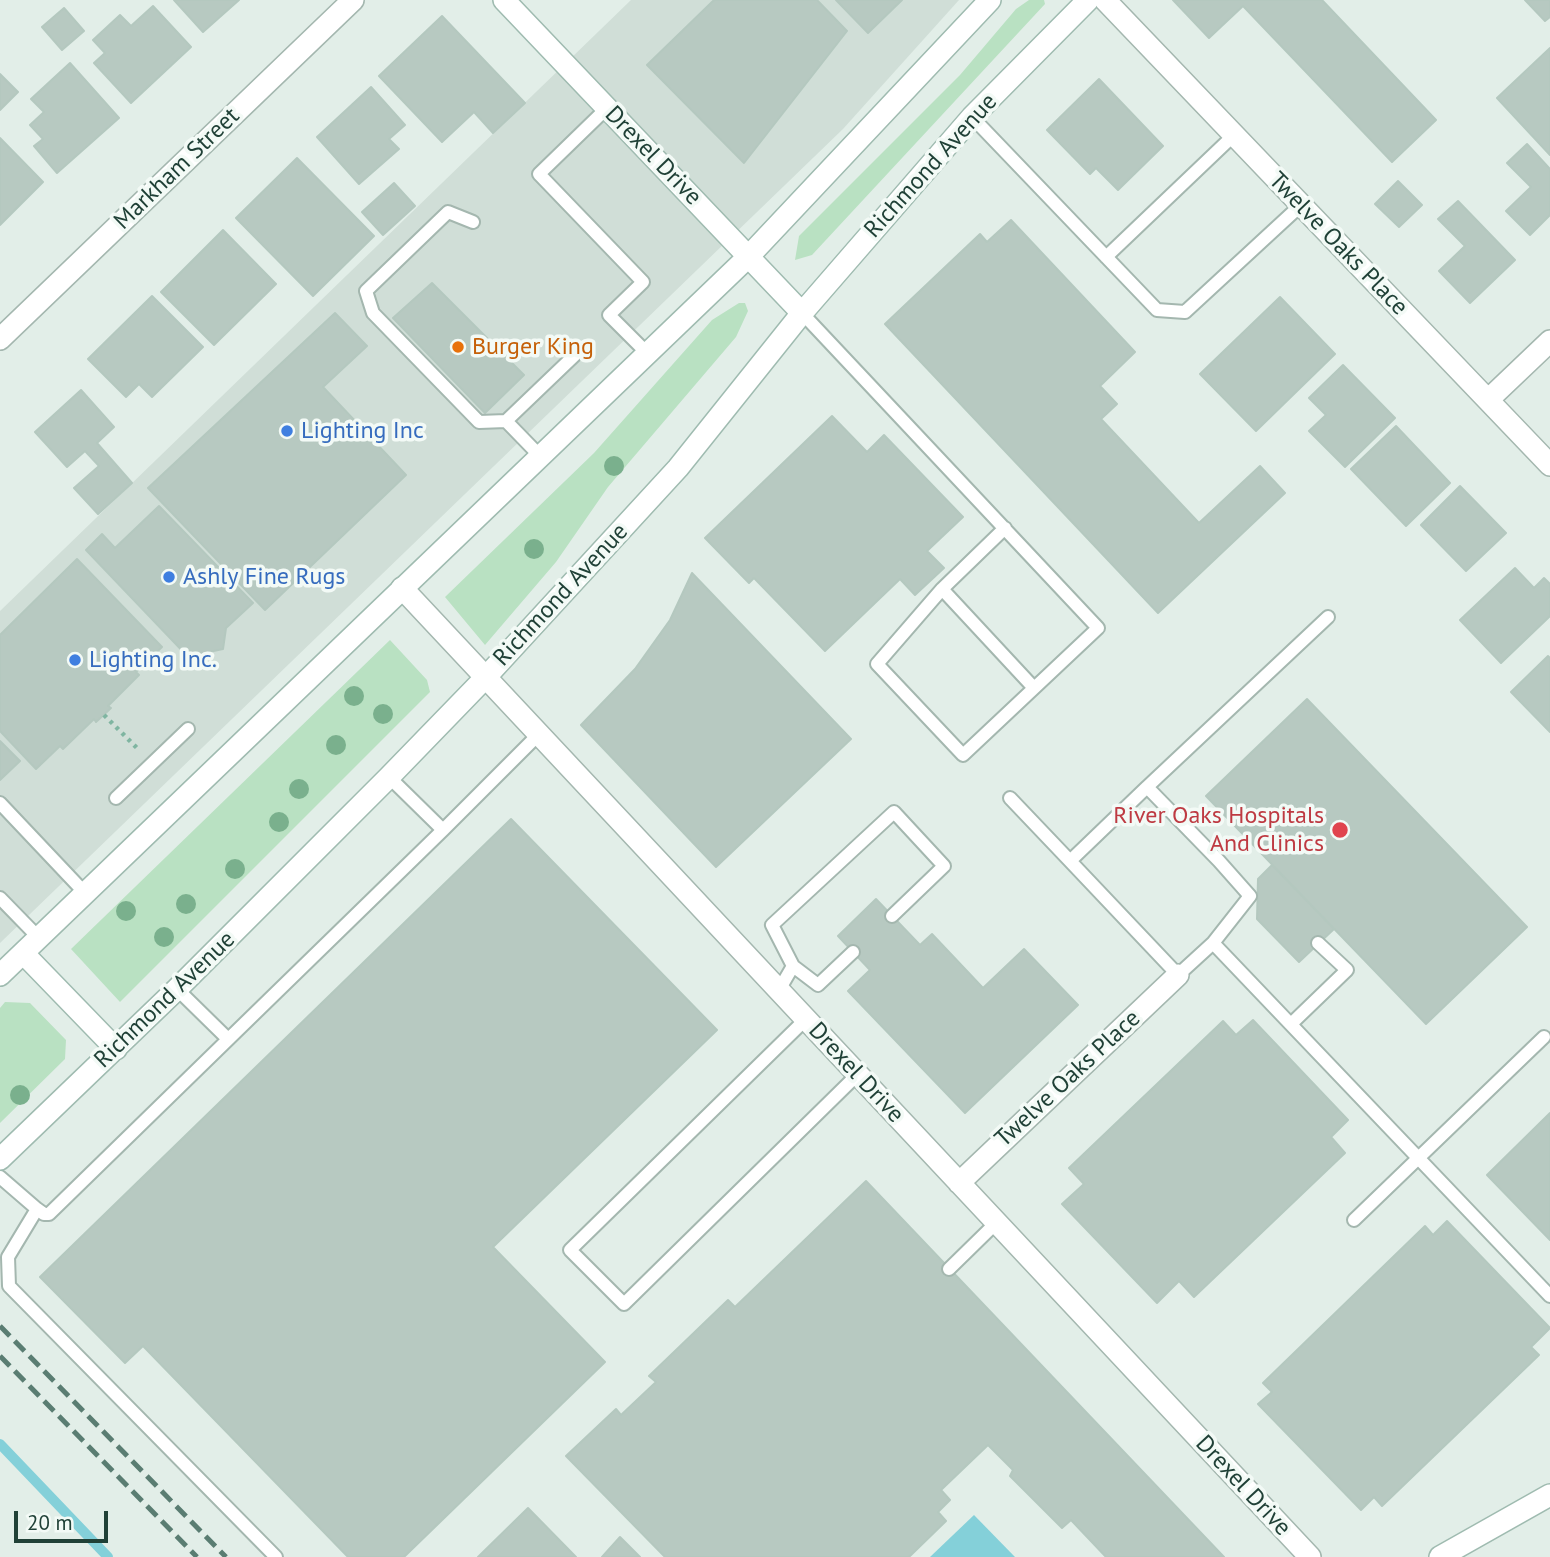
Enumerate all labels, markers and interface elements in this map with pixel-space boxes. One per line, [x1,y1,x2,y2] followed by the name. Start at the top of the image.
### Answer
[859,88,1003,244] street label: Richmond Avenue
[599,100,707,212] street label: Drexel Drive
[108,102,246,236] street label: Markham Street
[1262,166,1414,322] street label: Twelve Oaks Place
[472,333,594,361] place label: Burger King
[450,339,466,355] marker: Burger King
[301,417,424,445] place label: Lighting Inc
[279,423,295,439] marker: Lighting Inc
[488,518,634,672] street label: Richmond Avenue
[183,563,345,591] place label: Ashly Fine Rugs
[161,569,177,585] marker: Ashly Fine Rugs
[89,646,217,674] place label: Lighting Inc.
[67,652,83,668] marker: Lighting Inc.
[1113,802,1324,858] place label: River Oaks Hospitals And Clinics
[1330,820,1350,840] marker: River Oaks Hospitals And Clinics
[89,926,241,1074] street label: Richmond Avenue
[989,1004,1147,1154] street label: Twelve Oaks Place
[802,1017,910,1129] street label: Drexel Drive
[1189,1430,1297,1542] street label: Drexel Drive
[18,1498,112,1542] scale bar
[27,1509,73,1536] text: 20 m

